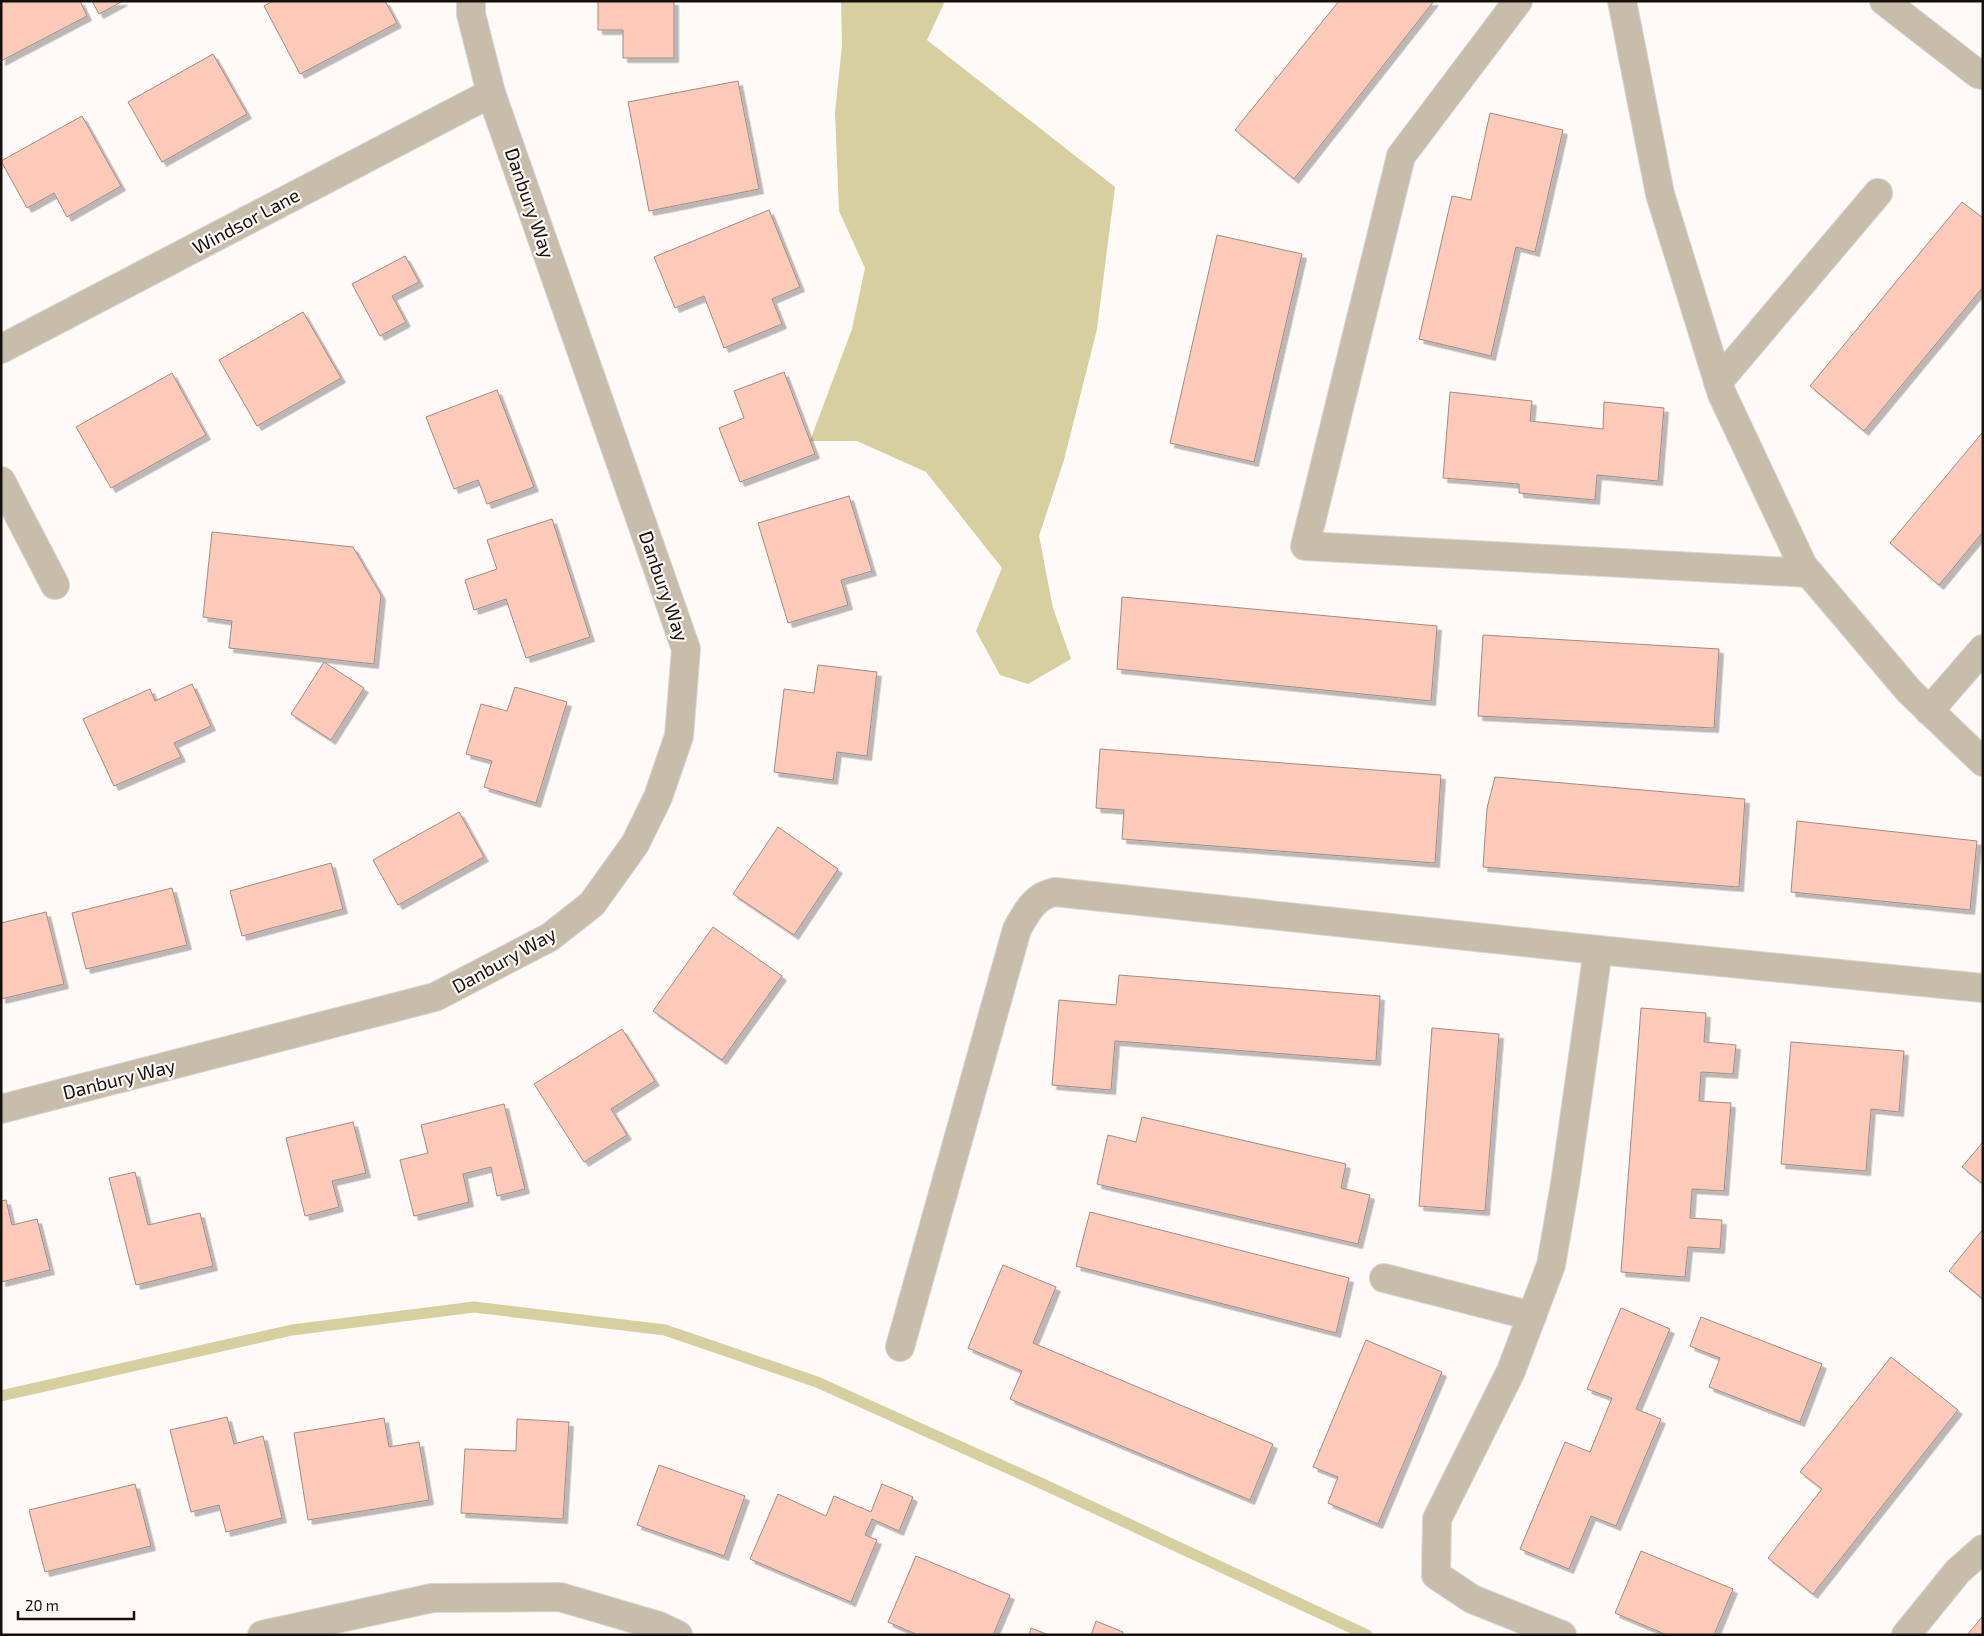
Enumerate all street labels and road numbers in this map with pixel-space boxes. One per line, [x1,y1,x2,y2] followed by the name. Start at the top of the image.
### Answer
[501,145,560,261] street label: Danbury Way
[188,183,303,258] street label: Windsor Lane
[635,528,694,644] street label: Danbury Way
[448,922,560,998] street label: Danbury Way
[60,1053,178,1104] street label: Danbury Way

